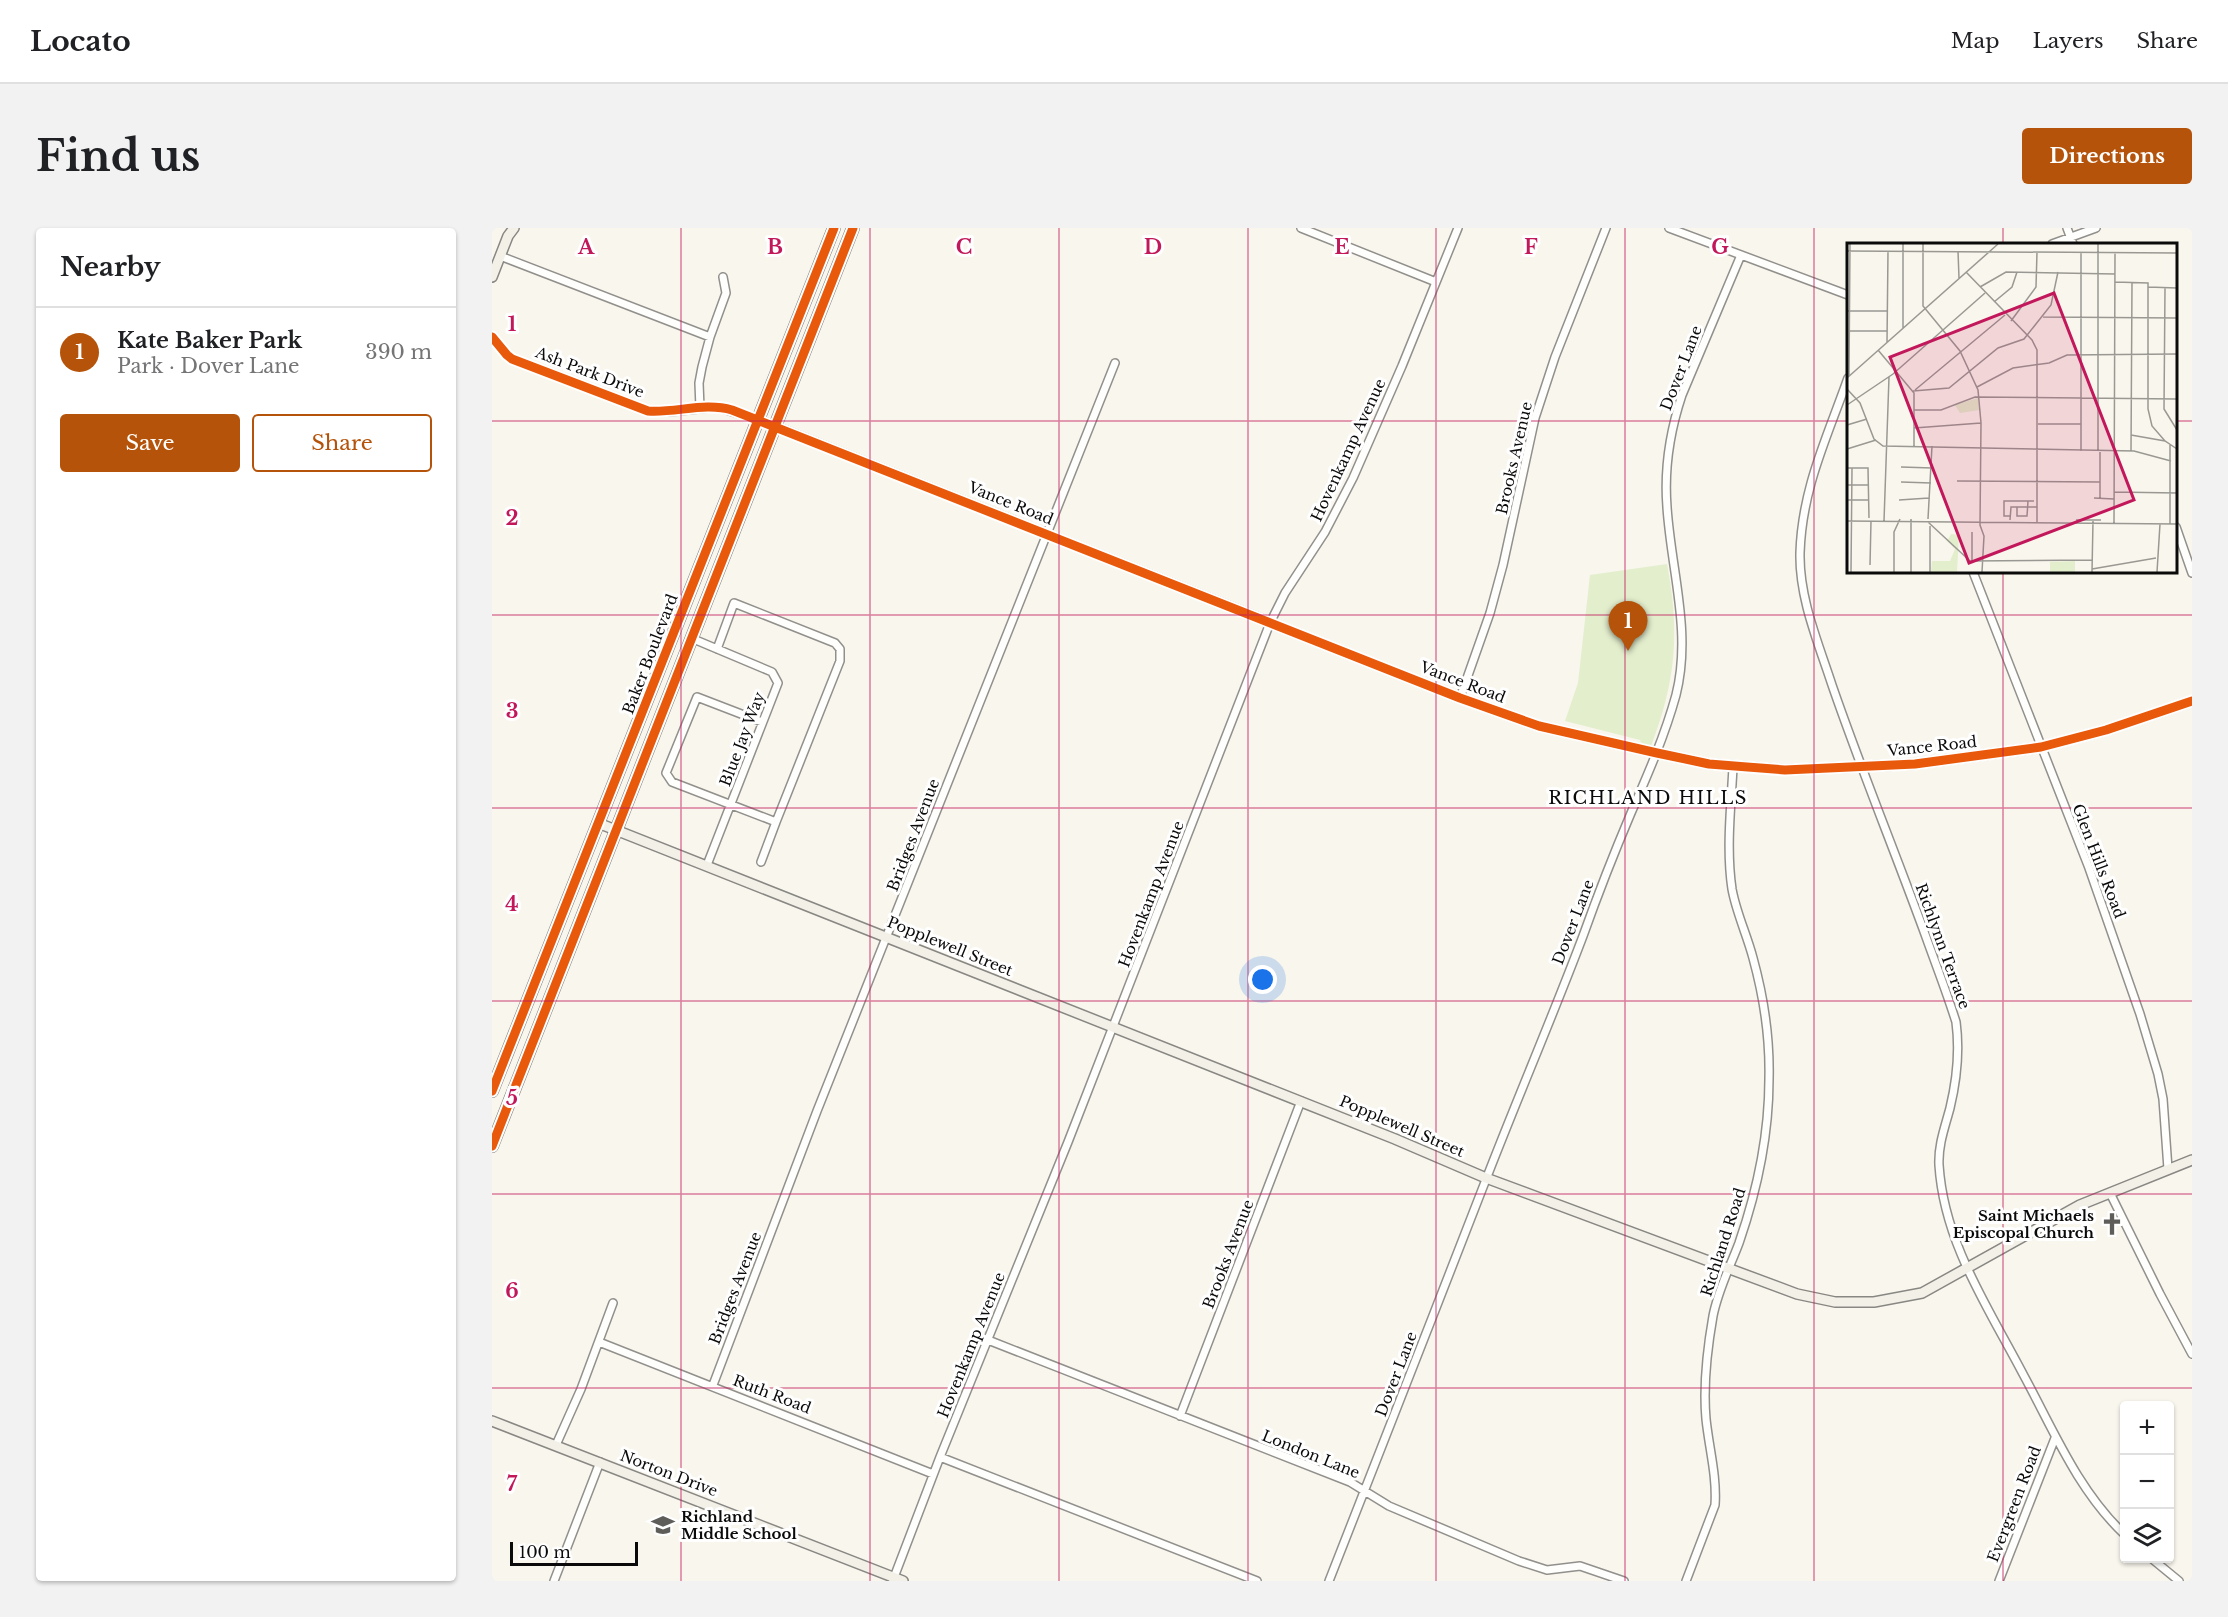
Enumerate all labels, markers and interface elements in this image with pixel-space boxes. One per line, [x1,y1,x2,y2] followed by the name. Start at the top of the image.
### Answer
[30,24,131,59] text: Locato
[1951,28,2000,54] text: Map
[2033,28,2104,54] text: Layers
[2137,28,2198,54] text: Share
[2022,128,2192,184] button: Directions
[36,130,200,182] text: Find us
[577,235,595,259] text: A
[767,235,783,259] text: B
[956,235,972,259] text: C
[1144,235,1162,259] text: D
[1334,235,1350,259] text: E
[1524,235,1538,259] text: F
[1711,235,1729,259] text: G
[1847,243,2177,573] inset map
[60,251,161,283] text: Nearby
[508,312,517,336] text: 1
[1656,323,1706,413] street label: Dover Lane
[117,327,302,354] text: Kate Baker Park
[75,340,84,364] text: 1
[365,340,432,364] text: 390 m
[532,342,647,401] street label: Ash Park Drive
[117,354,300,378] text: Park · Dover Lane
[1307,376,1389,524] street label: Hovenkamp Avenue
[1492,400,1536,516] street label: Brooks Avenue
[60,414,240,472] button: Save
[252,414,432,472] button: Share
[965,477,1056,529] street label: Vance Road
[505,506,519,530] text: 2
[618,591,682,717] street label: Baker Boulevard
[1608,602,1648,651] pin: 1
[1417,657,1508,707] street label: Vance Road
[715,689,769,789] street label: Blue Jay Way
[506,699,518,723] text: 3
[1885,732,1978,760] street label: Vance Road
[883,776,943,894] street label: Bridges Avenue
[1548,787,1748,809] district label: RICHLAND HILLS
[2068,801,2130,921] street label: Glen Hills Road
[1114,818,1188,970] street label: Hovenkamp Avenue
[1548,877,1598,967] street label: Dover Lane
[1911,881,1975,1011] street label: Richlynn Terrace
[505,892,519,916] text: 4
[885,912,1016,980] street label: Popplewell Street
[1248,965,1277,994] your location
[506,1086,518,1110] text: 5
[1337,1091,1468,1161] street label: Popplewell Street
[1696,1185,1750,1299] street label: Richland Road
[1199,1197,1257,1311] street label: Brooks Avenue
[1953,1206,2094,1242] place label: Saint Michaels Episcopal Church
[2099,1211,2125,1237] church icon: Saint Michaels Episcopal Church
[705,1229,765,1347] street label: Bridges Avenue
[933,1269,1009,1421] street label: Hovenkamp Avenue
[505,1279,519,1303] text: 6
[1371,1329,1421,1419] street label: Dover Lane
[730,1370,814,1418] street label: Ruth Road
[2120,1401,2174,1563] map controls
[2120,1401,2174,1455] button: +
[1259,1426,1363,1482] street label: London Lane
[1983,1443,2045,1565] street label: Evergreen Road
[618,1446,720,1500] street label: Norton Drive
[2120,1455,2174,1509] button: −
[507,1472,518,1496] text: 7
[681,1507,797,1543] place label: Richland Middle School
[2120,1509,2174,1563] button: layers
[650,1512,676,1538] school or university icon: Richland Middle School
[510,1539,638,1566] scale bar
[519,1542,571,1562] text: 100 m

